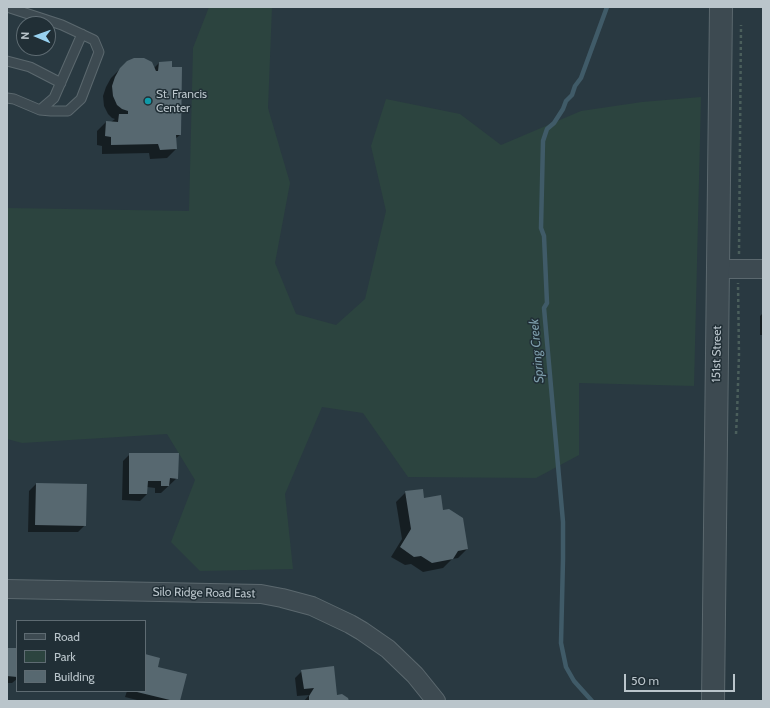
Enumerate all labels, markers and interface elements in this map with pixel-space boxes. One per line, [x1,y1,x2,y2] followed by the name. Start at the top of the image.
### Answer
[16,16,56,56] north arrow
[18,31,32,40] text: N
[156,87,207,115] place label: St. Francis Center
[143,96,153,106] marker: St. Francis Center
[526,318,548,384] water label: Spring Creek
[709,325,725,383] street label: 151st Street
[152,585,256,601] street label: Silo Ridge Road East
[16,620,146,692] legend
[54,629,80,644] text: Road
[54,649,76,664] text: Park
[626,666,737,692] scale bar
[54,669,95,684] text: Building
[631,673,659,688] text: 50 m

